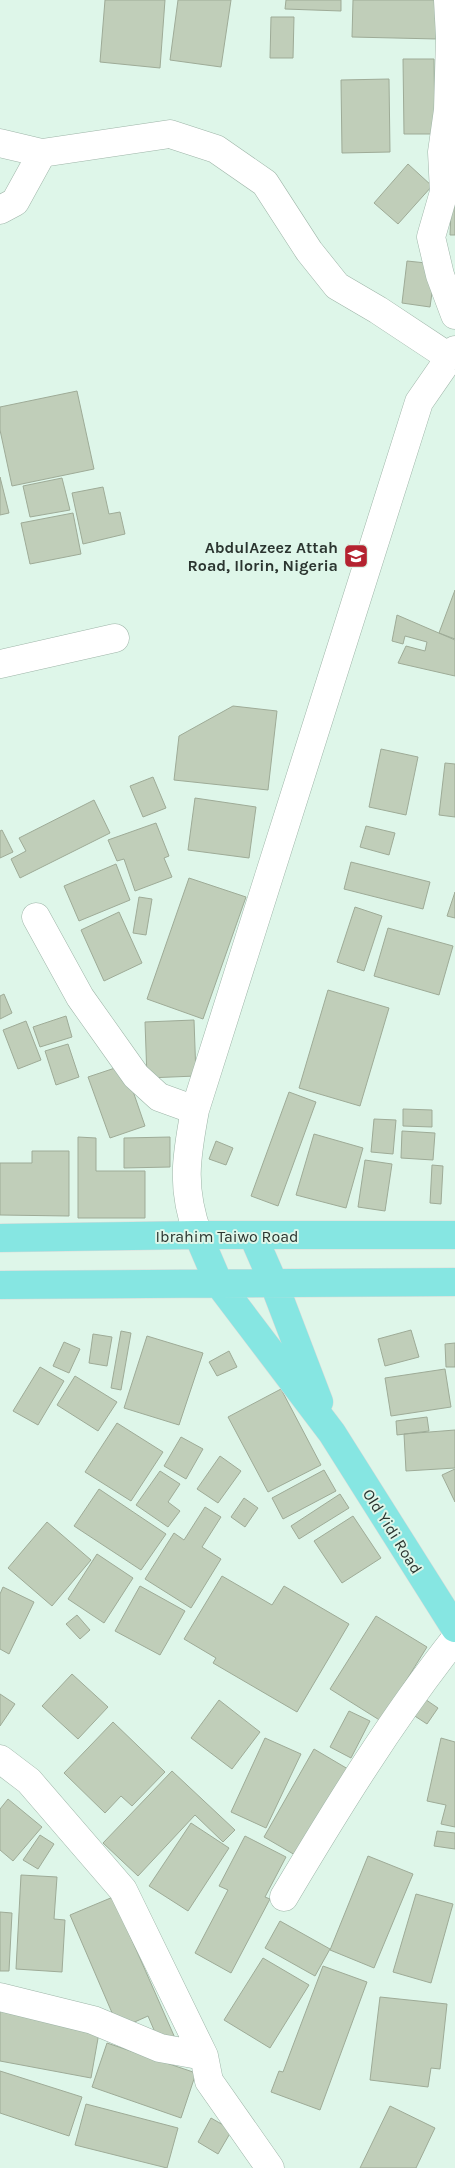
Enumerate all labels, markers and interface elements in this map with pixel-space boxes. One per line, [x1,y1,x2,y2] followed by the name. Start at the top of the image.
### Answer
[188,538,338,575] place label: AbdulAzeez Attah Road, Ilorin, Nigeria
[343,543,369,569] school or university icon: AbdulAzeez Attah Road, Ilorin, Nigeria
[156,1227,298,1246] street label: Ibrahim Taiwo Road
[359,1485,426,1577] street label: Old Yidi Road

